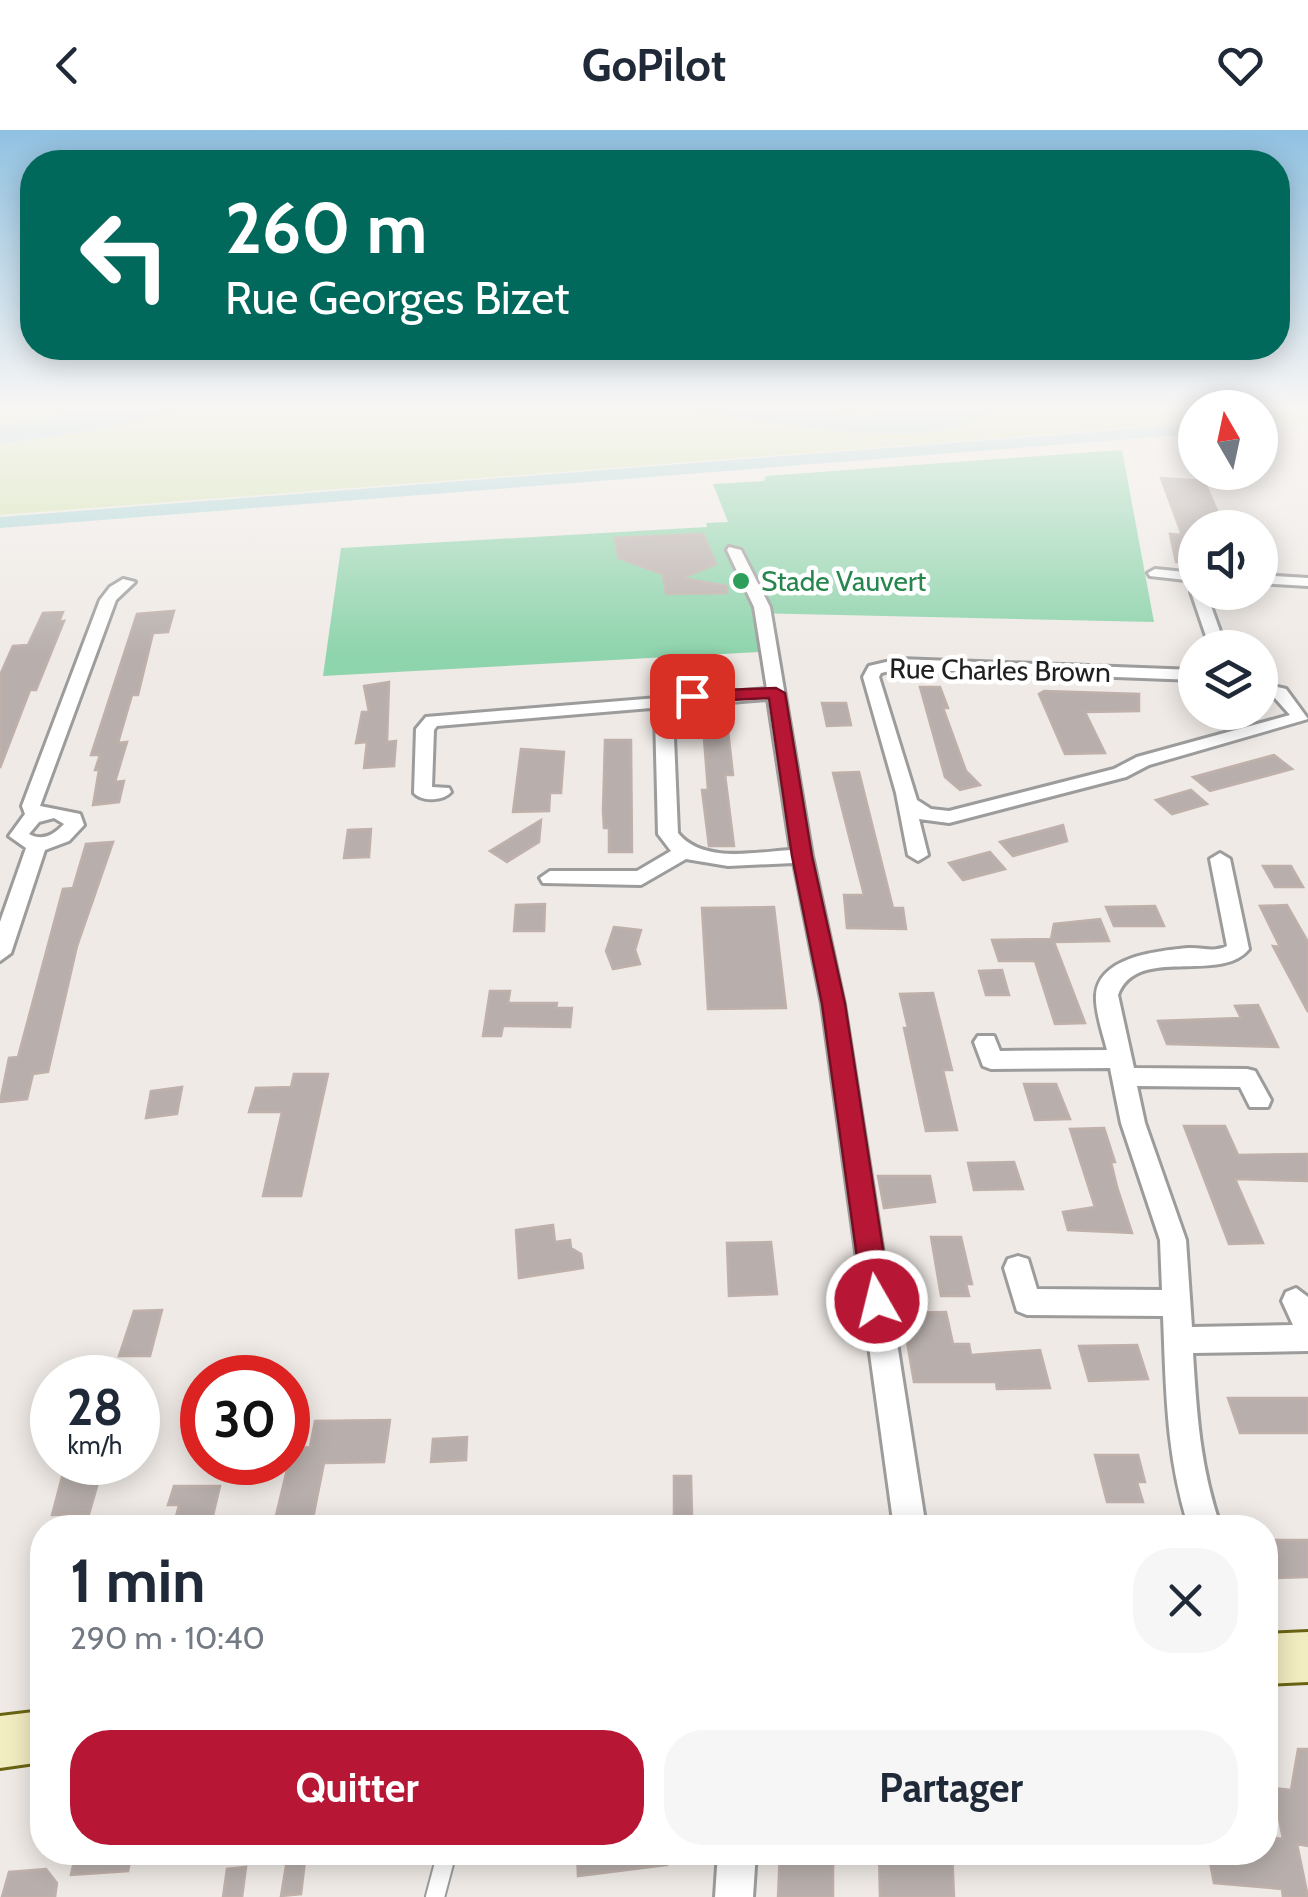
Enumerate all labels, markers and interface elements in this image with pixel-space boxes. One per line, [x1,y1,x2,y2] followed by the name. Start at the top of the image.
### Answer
[40,38,95,93] icon: back
[582,38,726,92] text: GoPilot
[1213,38,1268,93] icon: heart
[225,185,427,271] text: 260 m
[60,190,190,320] icon: left
[225,271,569,325] text: Rue Georges Bizet
[1178,390,1278,490] north arrow
[1178,390,1278,730] map controls
[1178,510,1278,610] button: sound
[761,564,926,598] place label: Stade Vauvert
[730,570,752,592] marker: Stade Vauvert
[1178,630,1278,730] button: layers
[889,651,1111,689] street label: Rue Charles Brown
[650,654,735,739] pin
[665,669,720,724] icon: arrive
[825,1249,929,1353] position arrow
[180,1355,310,1485] speed limit sign: 30
[67,1377,123,1438] text: 28
[68,1430,122,1460] text: km/h
[70,1544,205,1617] text: 1 min
[1133,1548,1238,1653] button: close
[70,1618,265,1657] text: 290 m · 10:40
[70,1730,644,1845] button: Quitter
[664,1730,1238,1845] button: Partager

